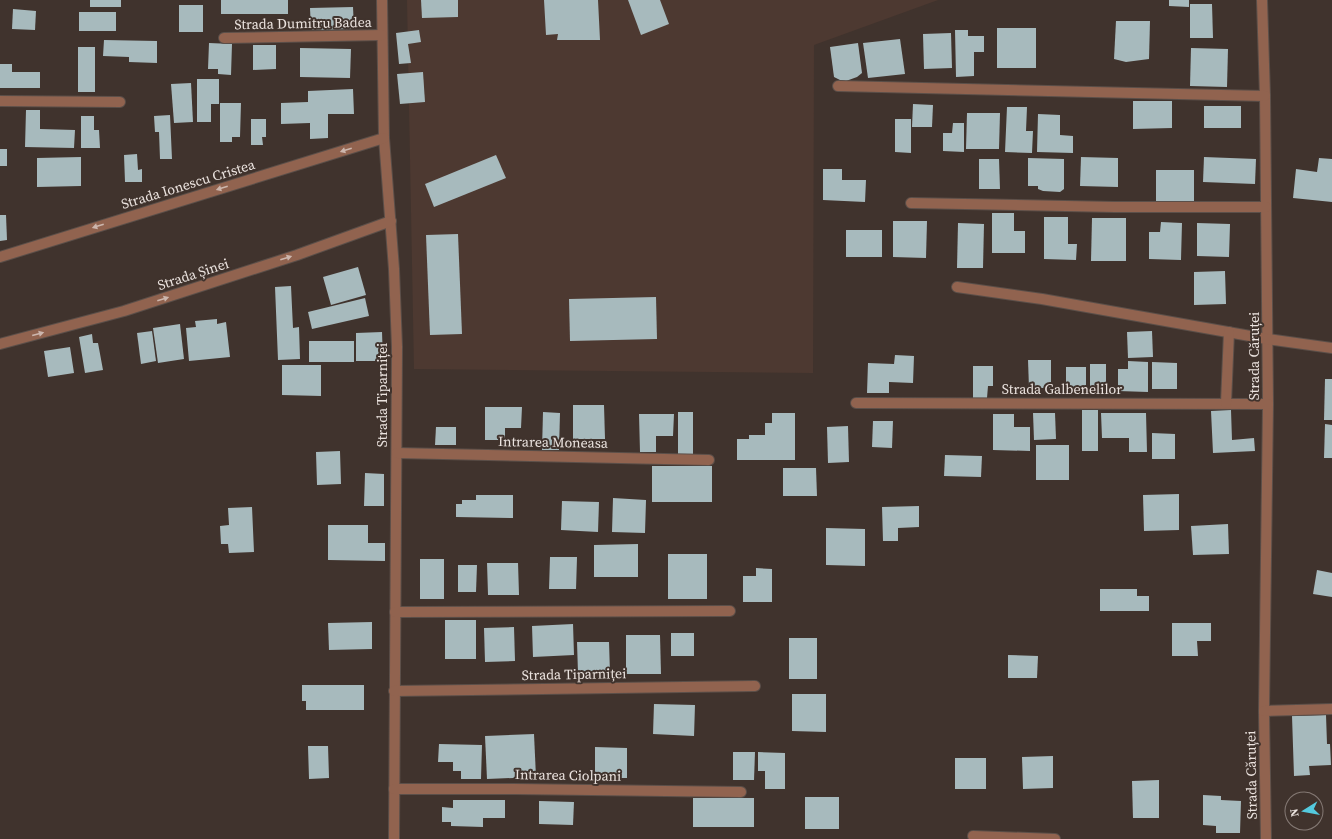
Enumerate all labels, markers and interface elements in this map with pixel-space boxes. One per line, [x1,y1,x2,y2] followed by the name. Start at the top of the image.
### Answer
[234,12,373,34] street label: Strada Dumitru Badea
[340,147,352,153] one-way arrow
[119,154,258,214] street label: Strada Ionescu Cristea
[216,185,228,191] one-way arrow
[92,224,104,230] one-way arrow
[155,253,231,295] street label: Strada Șinei
[281,255,293,261] one-way arrow
[157,295,169,301] one-way arrow
[1244,312,1264,400] street label: Strada Căruței
[32,331,44,337] one-way arrow
[372,343,392,447] street label: Strada Tiparniței
[1002,379,1122,399] street label: Strada Galbenelilor
[498,431,609,453] street label: Intrarea Moneasa
[522,663,626,685] street label: Strada Tiparniței
[1240,731,1262,819] street label: Strada Căruței
[515,764,621,786] street label: Intrarea Ciolpani
[1284,791,1324,831] north arrow
[1287,807,1303,818] text: N

